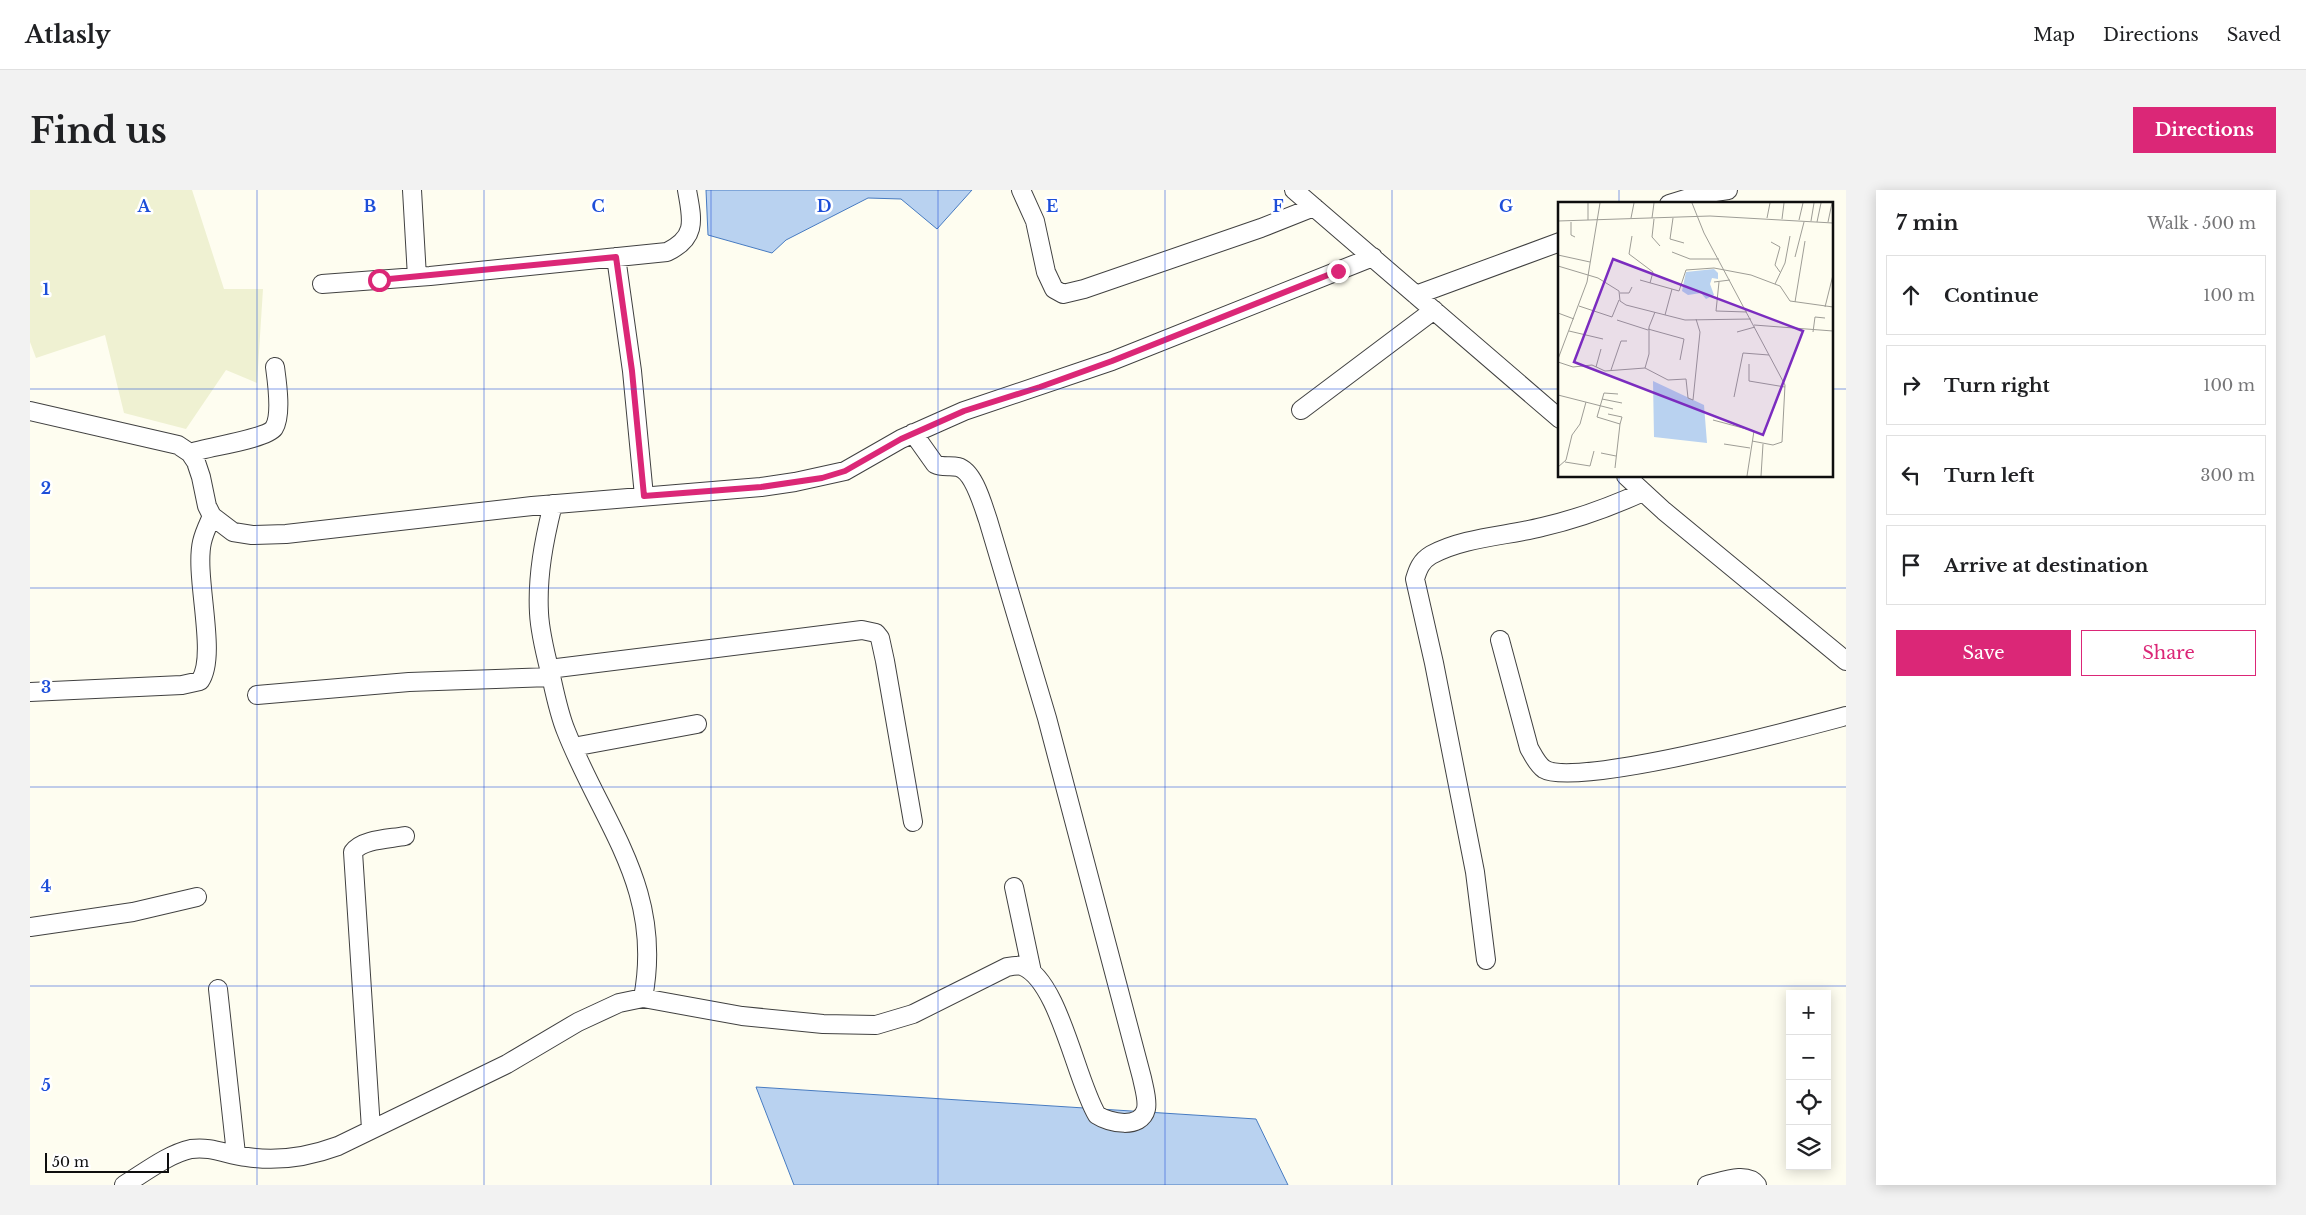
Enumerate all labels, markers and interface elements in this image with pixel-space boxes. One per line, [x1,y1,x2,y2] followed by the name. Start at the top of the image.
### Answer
[25,20,111,49] text: Atlasly
[2033,24,2075,46] text: Map
[2103,24,2199,46] text: Directions
[2227,24,2281,46] text: Saved
[2133,107,2276,153] button: Directions
[30,109,167,152] text: Find us
[137,196,152,216] text: A
[364,196,377,216] text: B
[591,196,605,216] text: C
[817,196,831,216] text: D
[1046,196,1058,216] text: E
[1272,196,1284,216] text: F
[1499,196,1513,216] text: G
[1558,202,1834,478] inset map
[1896,210,1959,236] text: 7 min
[2147,213,2256,233] text: Walk · 500 m
[1327,260,1350,283] route end
[368,269,391,292] route start
[43,279,50,299] text: 1
[1897,281,1925,309] icon: ahead
[1944,284,2039,307] text: Continue
[2203,285,2255,305] text: 100 m
[1897,371,1925,399] icon: right
[1944,374,2050,397] text: Turn right
[2203,375,2255,395] text: 100 m
[1897,461,1925,489] icon: left
[1944,464,2035,487] text: Turn left
[2201,465,2255,485] text: 300 m
[41,478,51,498] text: 2
[1897,551,1925,579] icon: arrive
[1944,554,2148,577] text: Arrive at destination
[1896,630,2071,676] button: Save
[2081,630,2256,676] button: Share
[41,677,51,697] text: 3
[41,876,51,896] text: 4
[1786,990,1831,1170] map controls
[1786,990,1831,1035] button: +
[1786,1035,1831,1080] button: −
[41,1075,51,1095] text: 5
[1786,1080,1831,1125] button: locate
[1786,1125,1831,1170] button: layers
[45,1150,169,1173] scale bar
[52,1153,89,1171] text: 50 m

